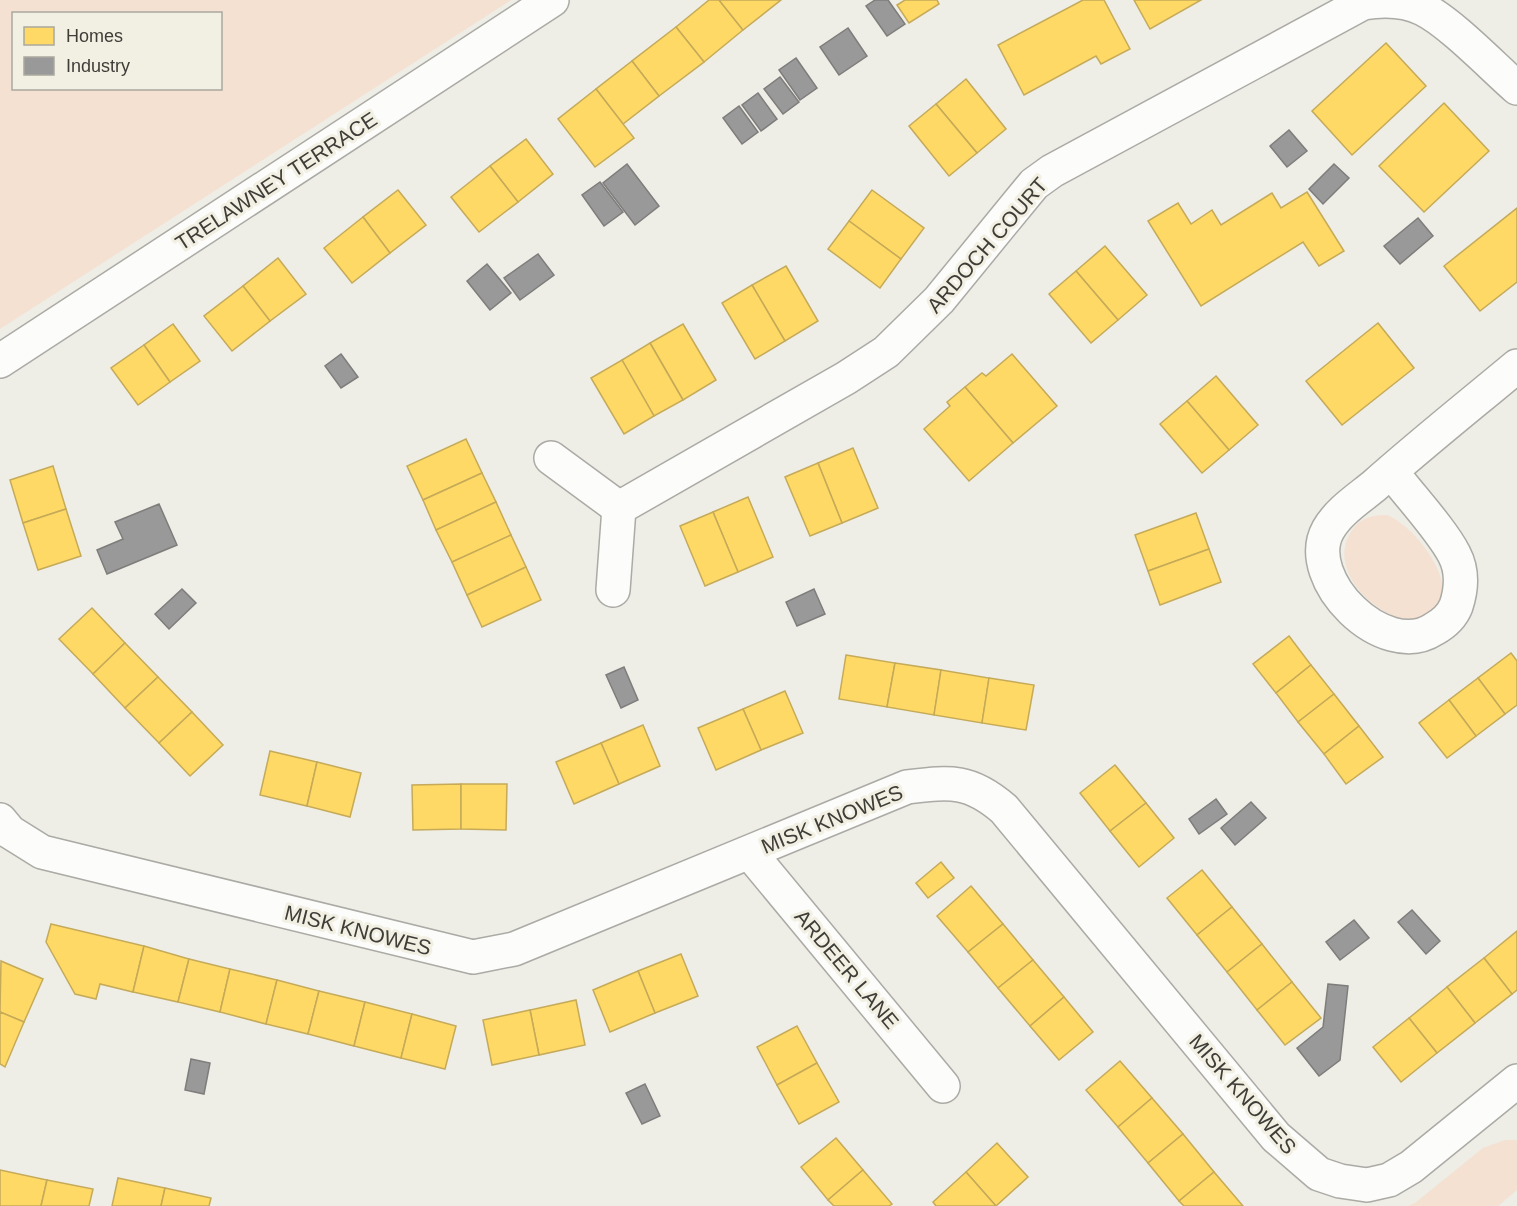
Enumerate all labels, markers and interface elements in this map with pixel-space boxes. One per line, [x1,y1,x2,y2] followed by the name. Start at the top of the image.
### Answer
[12,12,222,90] legend
[66,26,123,46] text: Homes
[66,56,130,76] text: Industry
[171,107,381,255] street label: TRELAWNEY TERRACE
[922,173,1052,317] street label: ARDOCH COURT
[758,780,906,858] street label: MISK KNOWES
[282,901,434,959] street label: MISK KNOWES
[791,905,903,1033] street label: ARDEER LANE
[1185,1030,1301,1158] street label: MISK KNOWES

